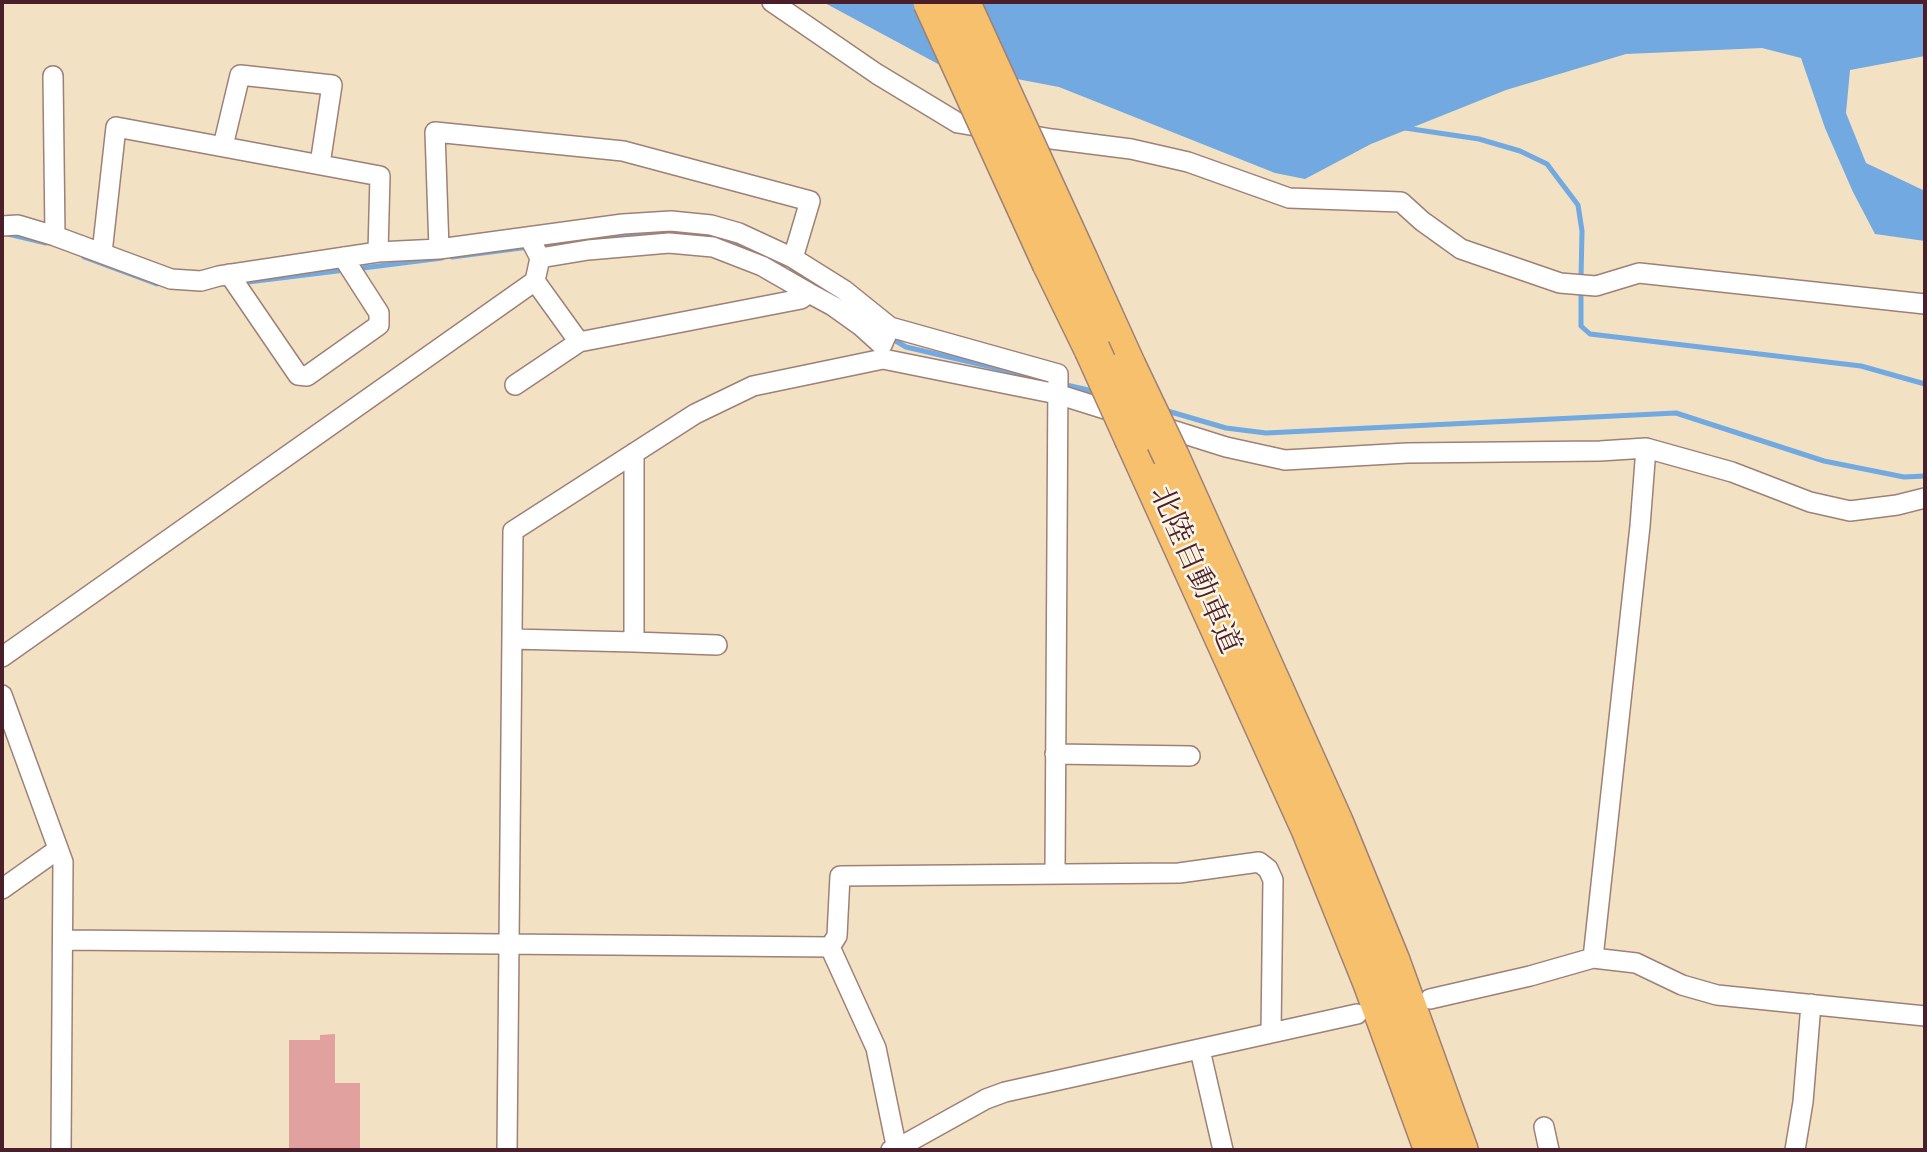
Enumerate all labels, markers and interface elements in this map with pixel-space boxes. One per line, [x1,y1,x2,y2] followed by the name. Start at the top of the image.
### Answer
[1140,481,1246,661] street label: 北陸自動車道

